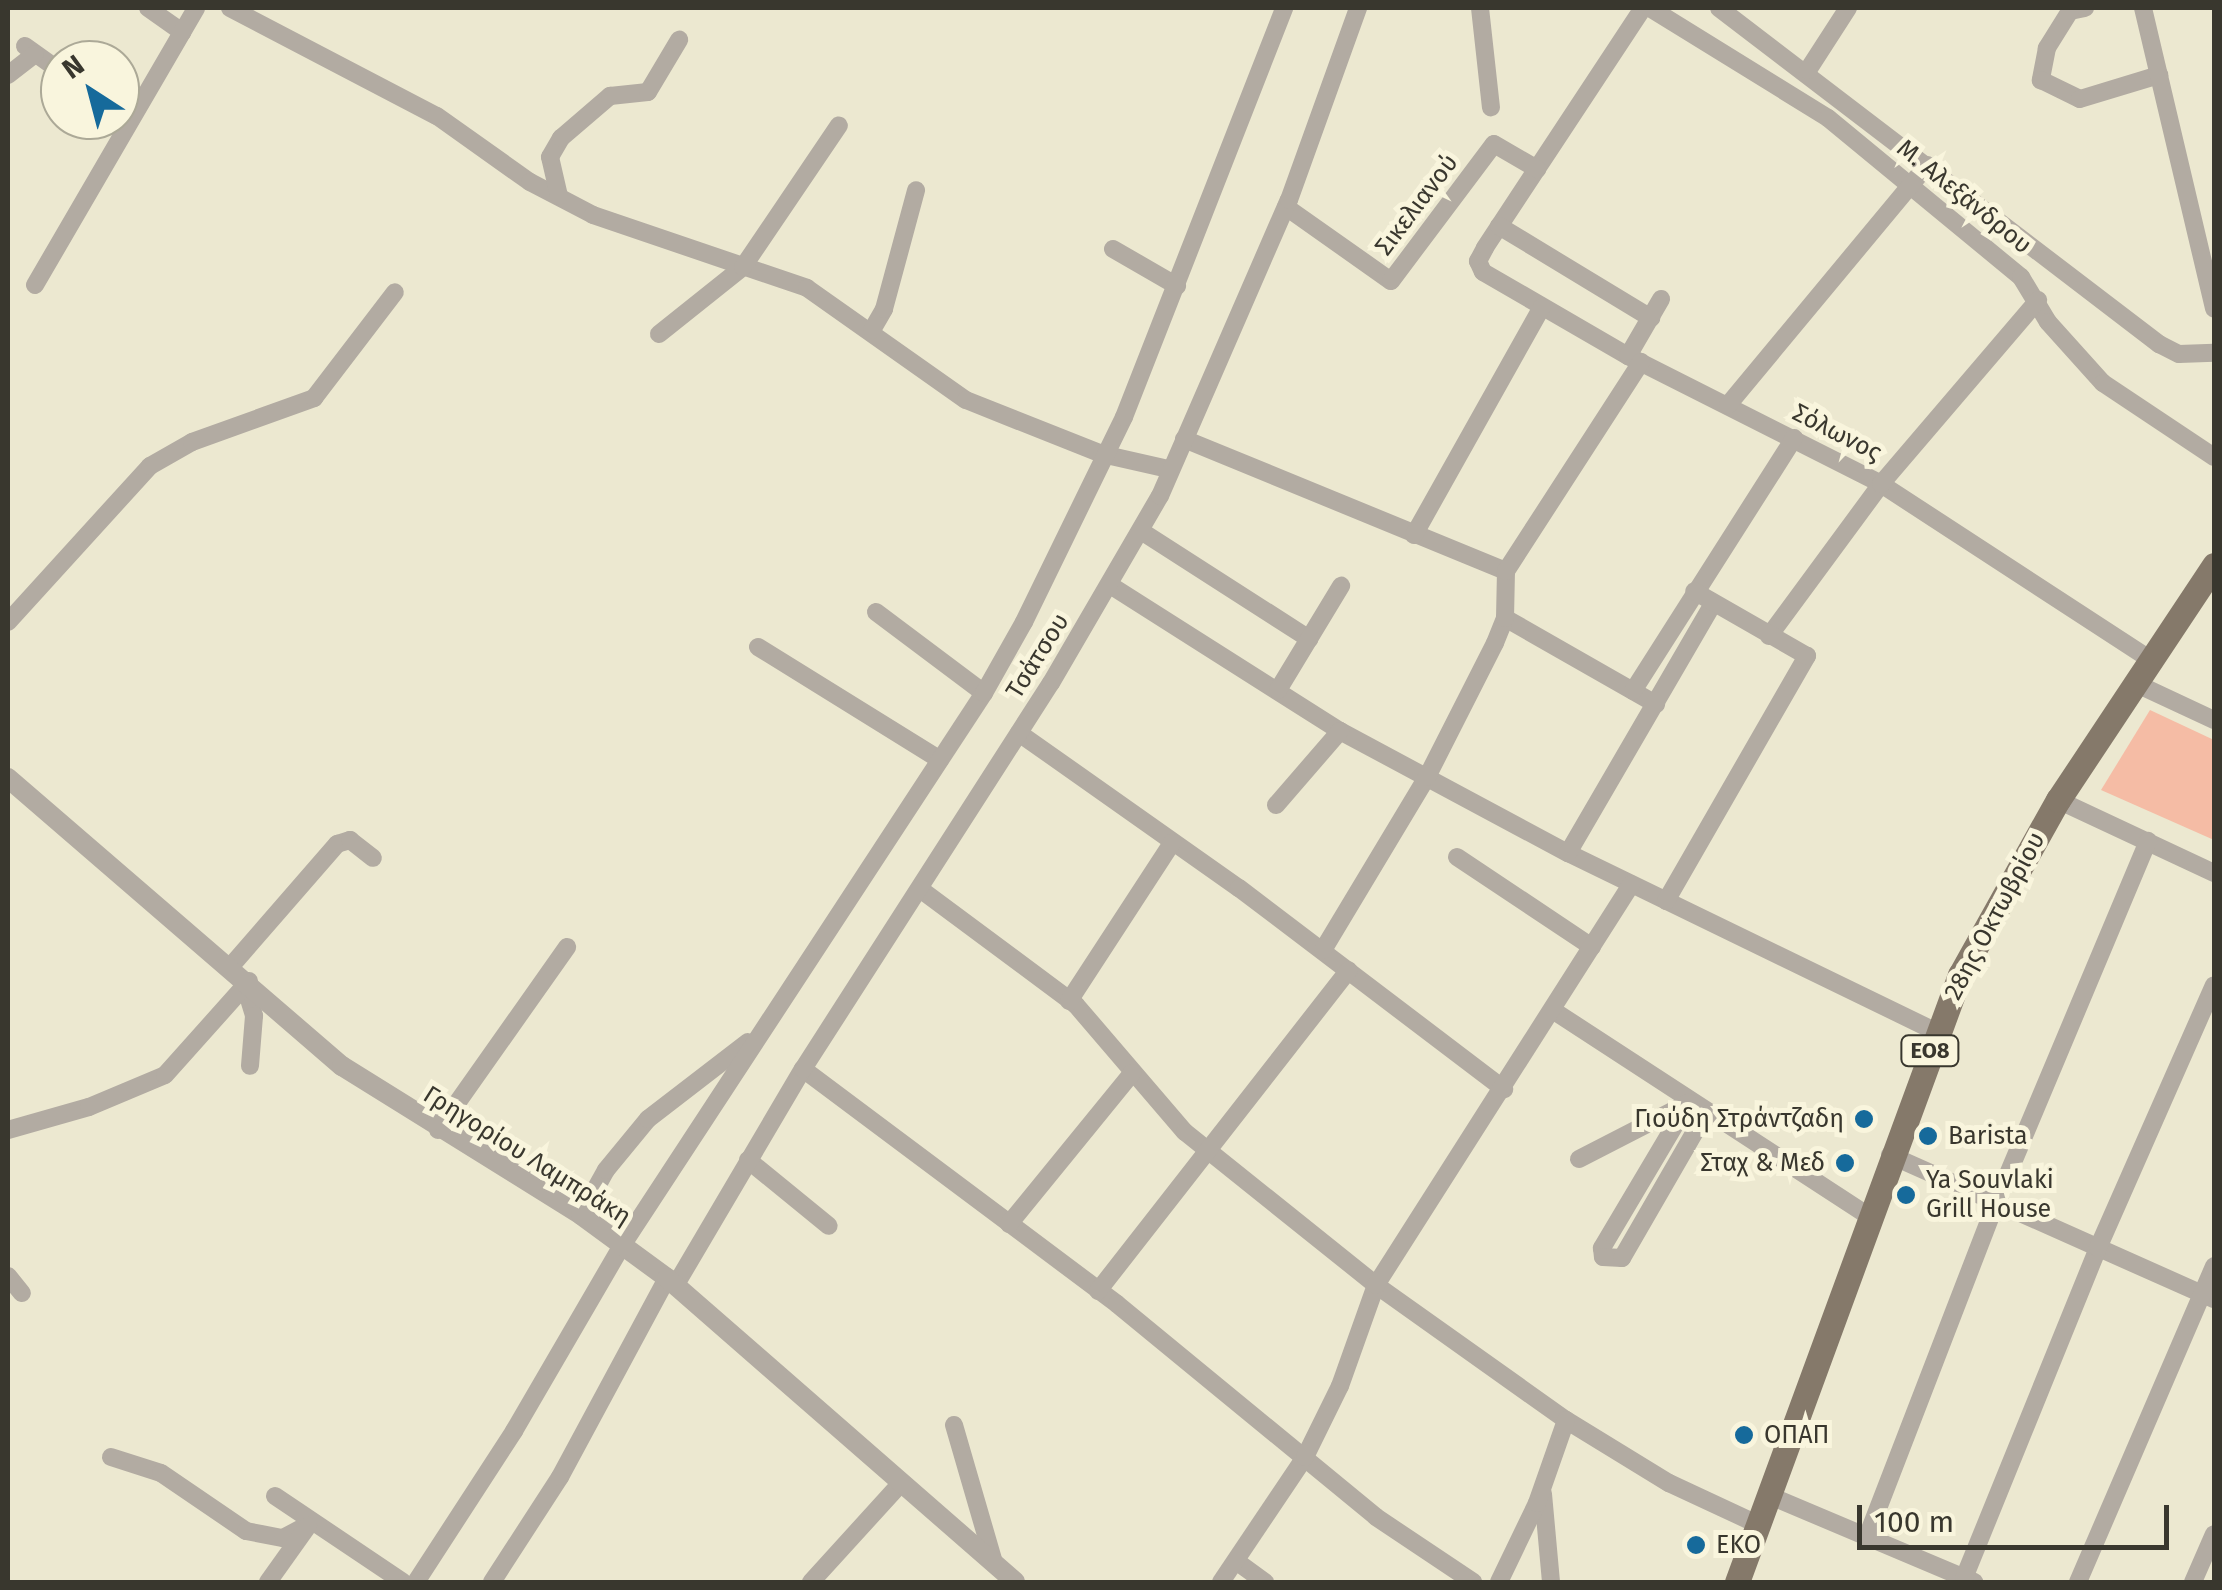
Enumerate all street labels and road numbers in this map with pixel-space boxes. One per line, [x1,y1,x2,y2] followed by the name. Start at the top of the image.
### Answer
[1891,134,2037,260] street label: Μ. Αλεξάνδρου
[1369,148,1465,262] street label: Σικελιανού
[1787,398,1887,468] street label: Σόλωνος
[1000,608,1076,704] street label: Τσάτσου
[1938,827,2052,1005] street label: 28ης Οκτωβρίου
[1900,1034,1960,1068] road number: ΕΟ8
[418,1080,636,1232] street label: Γρηγορίου Λαμπράκη

